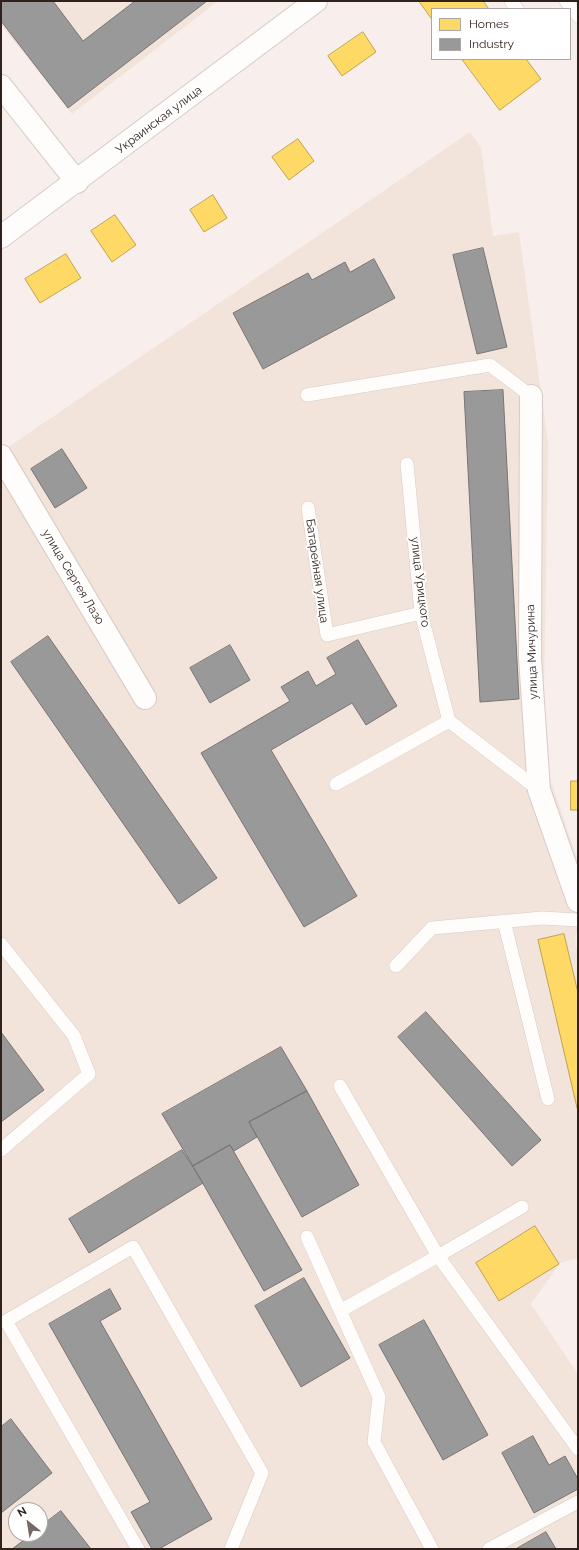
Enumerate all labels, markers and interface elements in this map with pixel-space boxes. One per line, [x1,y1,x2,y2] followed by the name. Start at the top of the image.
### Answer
[431,8,571,60] legend
[469,17,509,31] text: Homes
[469,37,514,51] text: Industry
[113,83,205,157] street label: Украинская улица
[303,518,331,624] street label: Батарейная улица
[39,527,107,627] street label: улица Сергея Лазо
[407,536,433,628] street label: улица Урицкого
[523,604,541,700] street label: улица Мичурина
[8,1502,48,1542] north arrow
[15,1504,29,1520] text: N

